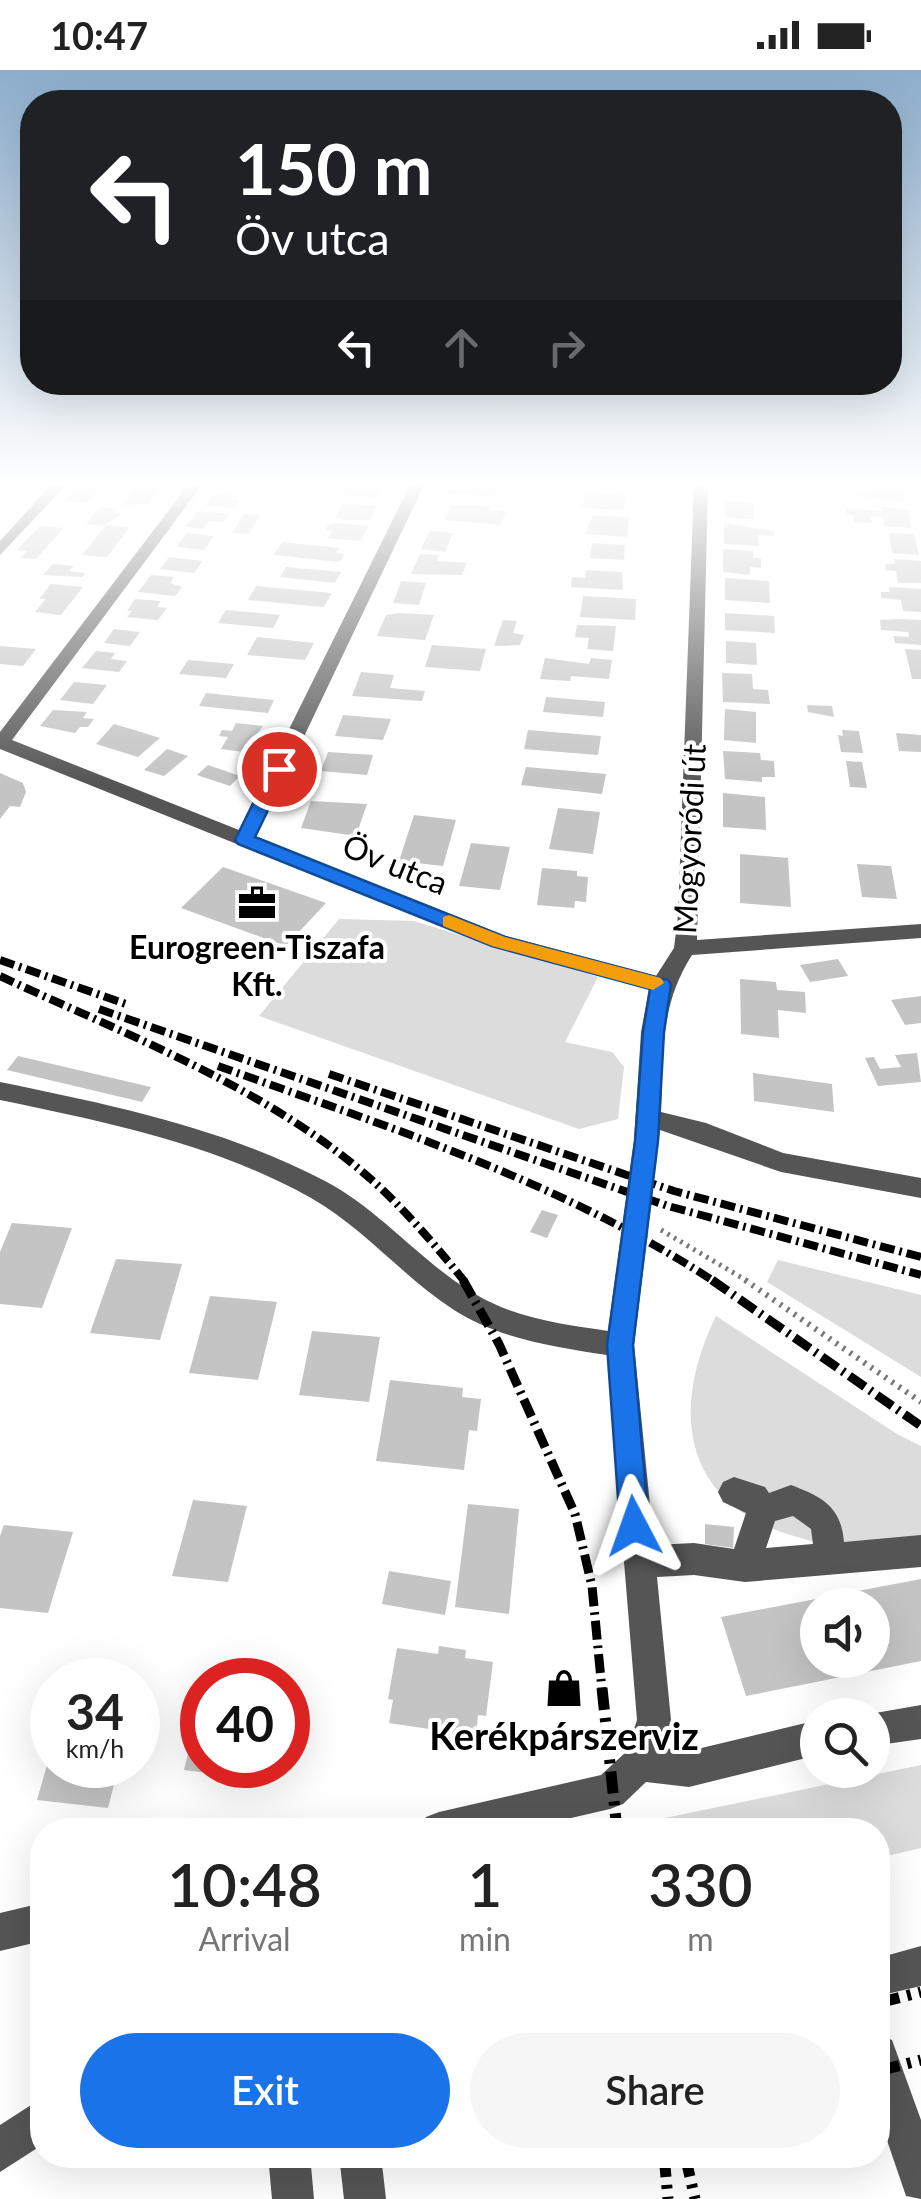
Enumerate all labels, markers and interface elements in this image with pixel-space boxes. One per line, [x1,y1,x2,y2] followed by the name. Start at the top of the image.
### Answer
[50,12,148,58] text: 10:47
[235,126,432,210] text: 150 m
[70,130,200,260] icon: left
[235,211,390,265] text: Öv utca
[329,320,384,375] icon: left
[434,320,489,375] icon: ahead
[539,320,594,375] icon: right
[237,727,322,812] pin
[252,742,307,797] icon: arrive
[664,742,713,935] street label: Mogyoródi út
[337,825,454,902] street label: Öv utca
[236,882,278,924] office icon: Eurogreen-Tiszafa Kft.
[129,927,385,1003] place label: Eurogreen-Tiszafa Kft.
[582,1474,686,1578] position arrow
[800,1588,890,1788] map controls
[800,1588,890,1678] button: sound
[180,1658,310,1788] speed limit sign: 40
[543,1667,585,1709] shop icon: Kerékpárszerviz
[66,1681,124,1741] text: 34
[800,1698,890,1788] button: search
[429,1712,699,1758] place label: Kerékpárszerviz
[66,1733,124,1763] text: km/h
[167,1848,322,1920] text: 10:48
[468,1848,502,1920] text: 1
[648,1848,753,1920] text: 330
[198,1919,291,1958] text: Arrival
[459,1919,511,1958] text: min
[687,1919,714,1958] text: m
[80,2033,450,2148] button: Exit
[470,2033,840,2148] button: Share

